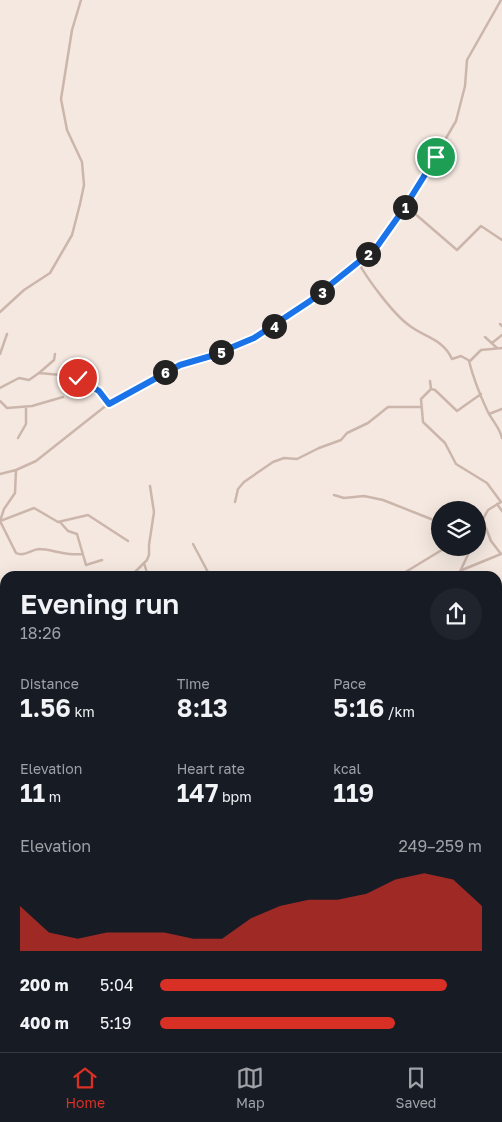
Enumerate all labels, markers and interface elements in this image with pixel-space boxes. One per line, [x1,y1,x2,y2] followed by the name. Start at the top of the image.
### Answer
[415,136,457,178] pin
[422,143,450,171] icon: arrive
[392,194,418,220] pin: 1
[402,199,409,216] text: 1
[356,242,380,266] pin: 2
[364,246,373,263] text: 2
[310,280,334,304] pin: 3
[318,284,327,301] text: 3
[262,314,286,338] pin: 4
[270,318,279,335] text: 4
[208,340,234,364] pin: 5
[217,344,226,361] text: 5
[57,357,99,399] pin
[152,360,178,384] pin: 6
[64,364,92,392] icon: check
[161,364,170,381] text: 6
[431,501,486,556] map controls
[431,501,486,556] button: layers
[20,587,179,620] text: Evening run
[430,588,482,640] button: share
[20,623,61,643] text: 18:26
[20,675,79,692] text: Distance
[177,675,210,692] text: Time
[333,675,366,692] text: Pace
[20,692,71,723] text: 1.56
[177,692,228,723] text: 8:13
[333,692,384,723] text: 5:16
[71,703,95,720] text: km
[384,703,415,720] text: /km
[20,760,82,777] text: Elevation
[177,760,245,777] text: Heart rate
[333,760,361,777] text: kcal
[20,777,45,808] text: 11
[177,777,218,808] text: 147
[333,777,374,808] text: 119
[45,788,61,805] text: m
[218,788,252,805] text: bpm
[20,836,91,856] text: Elevation
[398,836,482,856] text: 249–259 m
[20,975,69,995] text: 200 m
[100,975,134,995] text: 5:04
[20,1013,69,1033] text: 400 m
[100,1013,132,1033] text: 5:19
[65,1064,105,1111] tab: Home
[236,1064,265,1111] tab: Map
[396,1064,436,1111] tab: Saved

